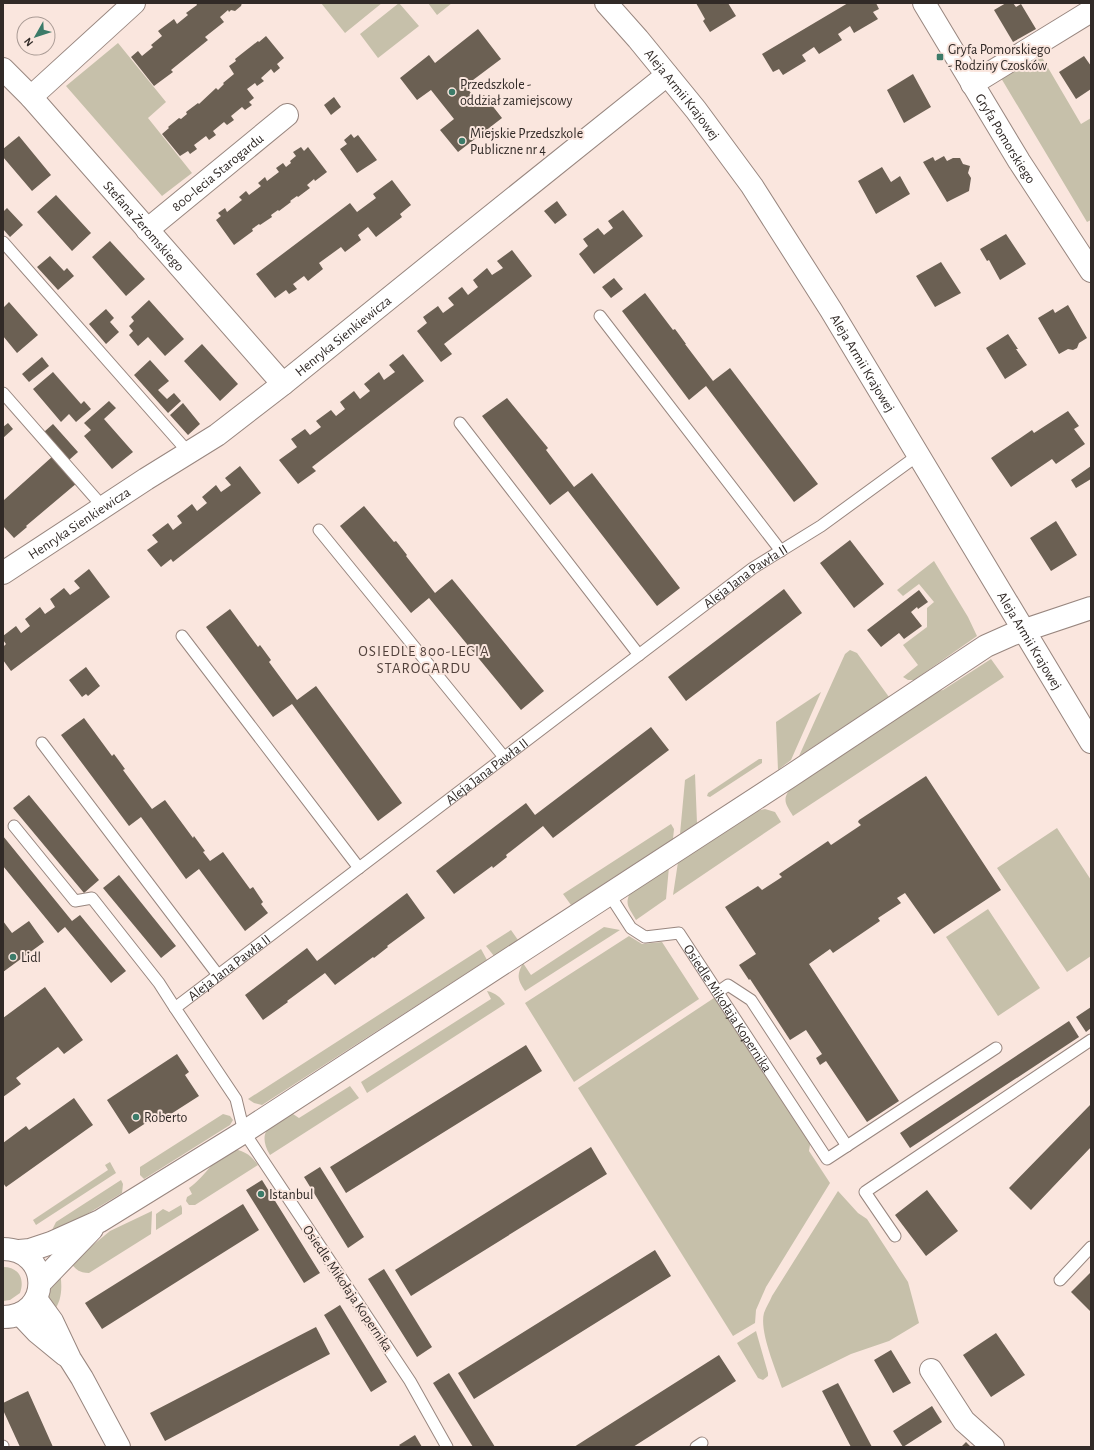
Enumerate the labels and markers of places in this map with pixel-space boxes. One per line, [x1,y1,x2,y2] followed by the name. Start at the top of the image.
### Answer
[948,43,1051,73] place label: Gryfa Pomorskiego - Rodziny Czosków
[935,52,945,62] marker: Gryfa Pomorskiego - Rodziny Czosków
[460,78,572,108] place label: Przedszkole - oddział zamiejscowy
[447,87,457,97] marker: Przedszkole - oddział zamiejscowy
[470,127,583,157] place label: Miejskie Przedszkole Publiczne nr 4
[457,136,467,146] marker: Miejskie Przedszkole Publiczne nr 4
[21,951,41,965] place label: Lidl
[8,952,18,962] marker: Lidl
[144,1111,188,1125] place label: Roberto
[131,1112,141,1122] marker: Roberto
[269,1188,313,1202] place label: Istanbul
[256,1189,266,1199] marker: Istanbul

